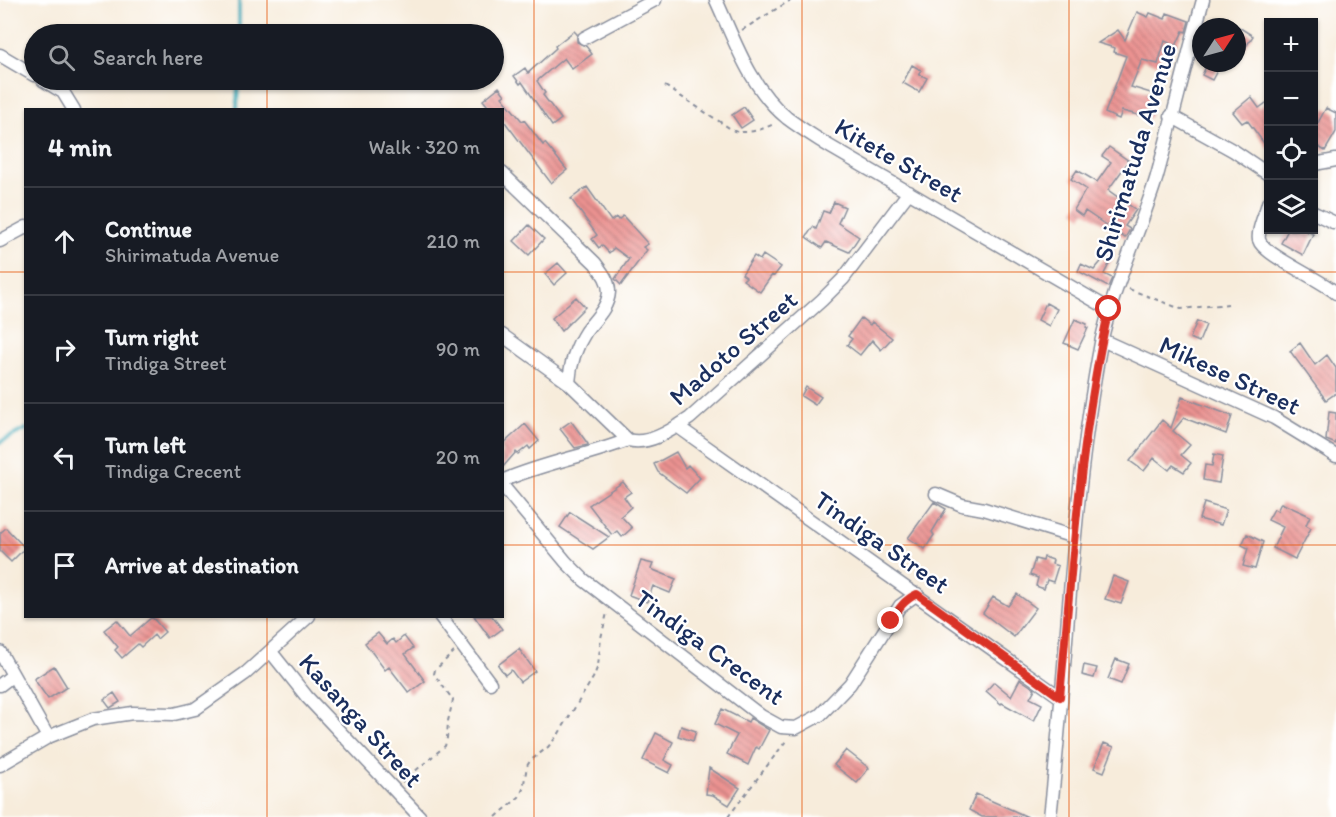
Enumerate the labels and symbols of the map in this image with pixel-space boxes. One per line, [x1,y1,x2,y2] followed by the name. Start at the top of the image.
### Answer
[1192,18,1246,72] north arrow
[1087,39,1183,265] street label: Shirimatuda Avenue
[829,110,969,210] street label: Kitete Street
[662,283,804,412] street label: Madoto Street
[1095,295,1121,321] route start
[1154,328,1306,422] street label: Mikese Street
[808,484,956,601] street label: Tindiga Street
[629,582,791,712] street label: Tindiga Crecent
[877,607,903,633] route end
[292,646,430,794] street label: Kasanga Street

